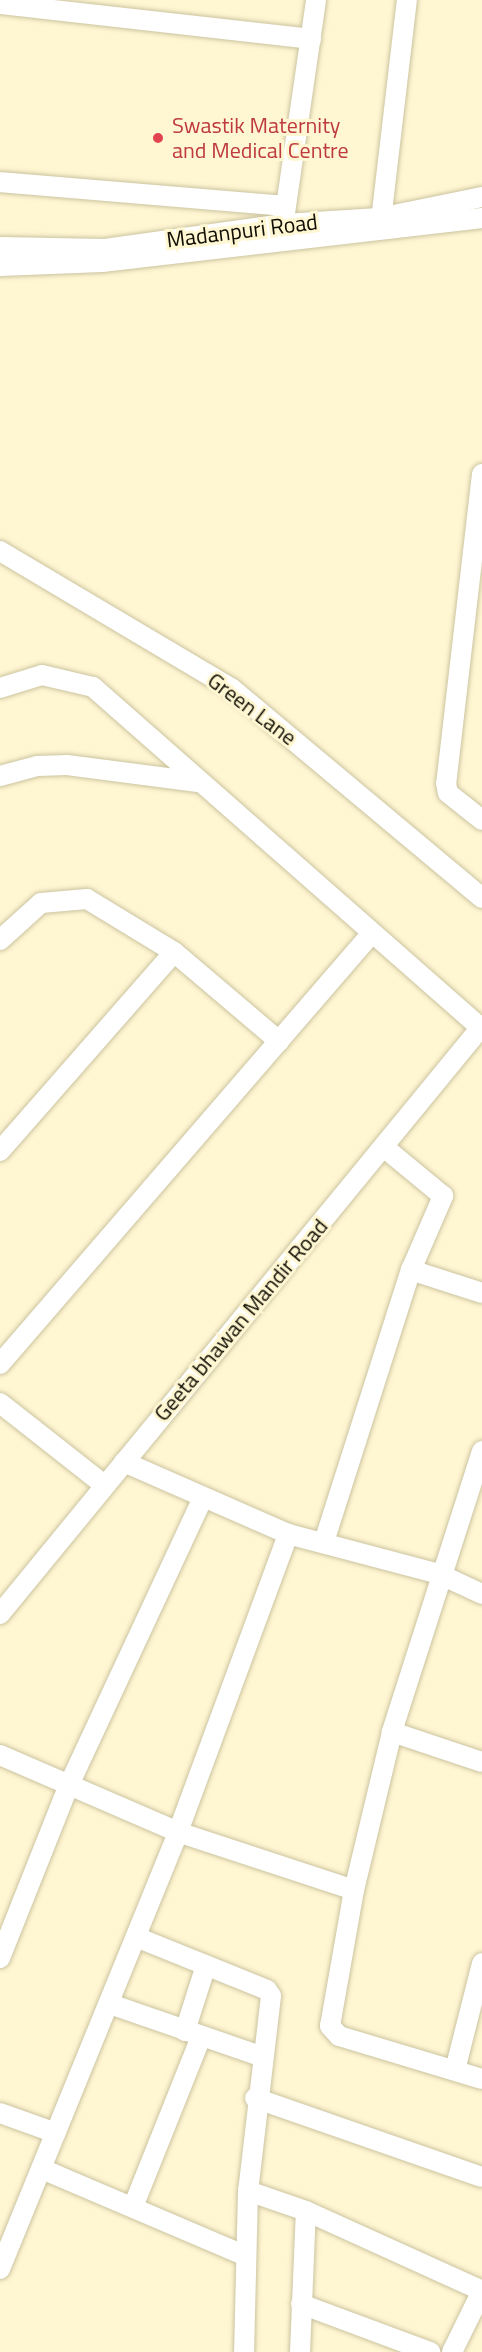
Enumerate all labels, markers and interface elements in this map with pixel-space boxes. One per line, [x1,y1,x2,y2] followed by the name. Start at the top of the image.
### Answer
[172,112,349,164] place label: Swastik Maternity and Medical Centre
[149,129,167,147] marker: Swastik Maternity and Medical Centre
[165,209,319,253] street label: Madanpuri Road
[202,667,302,751] street label: Green Lane
[149,1214,333,1426] street label: Geeta bhawan Mandir Road

